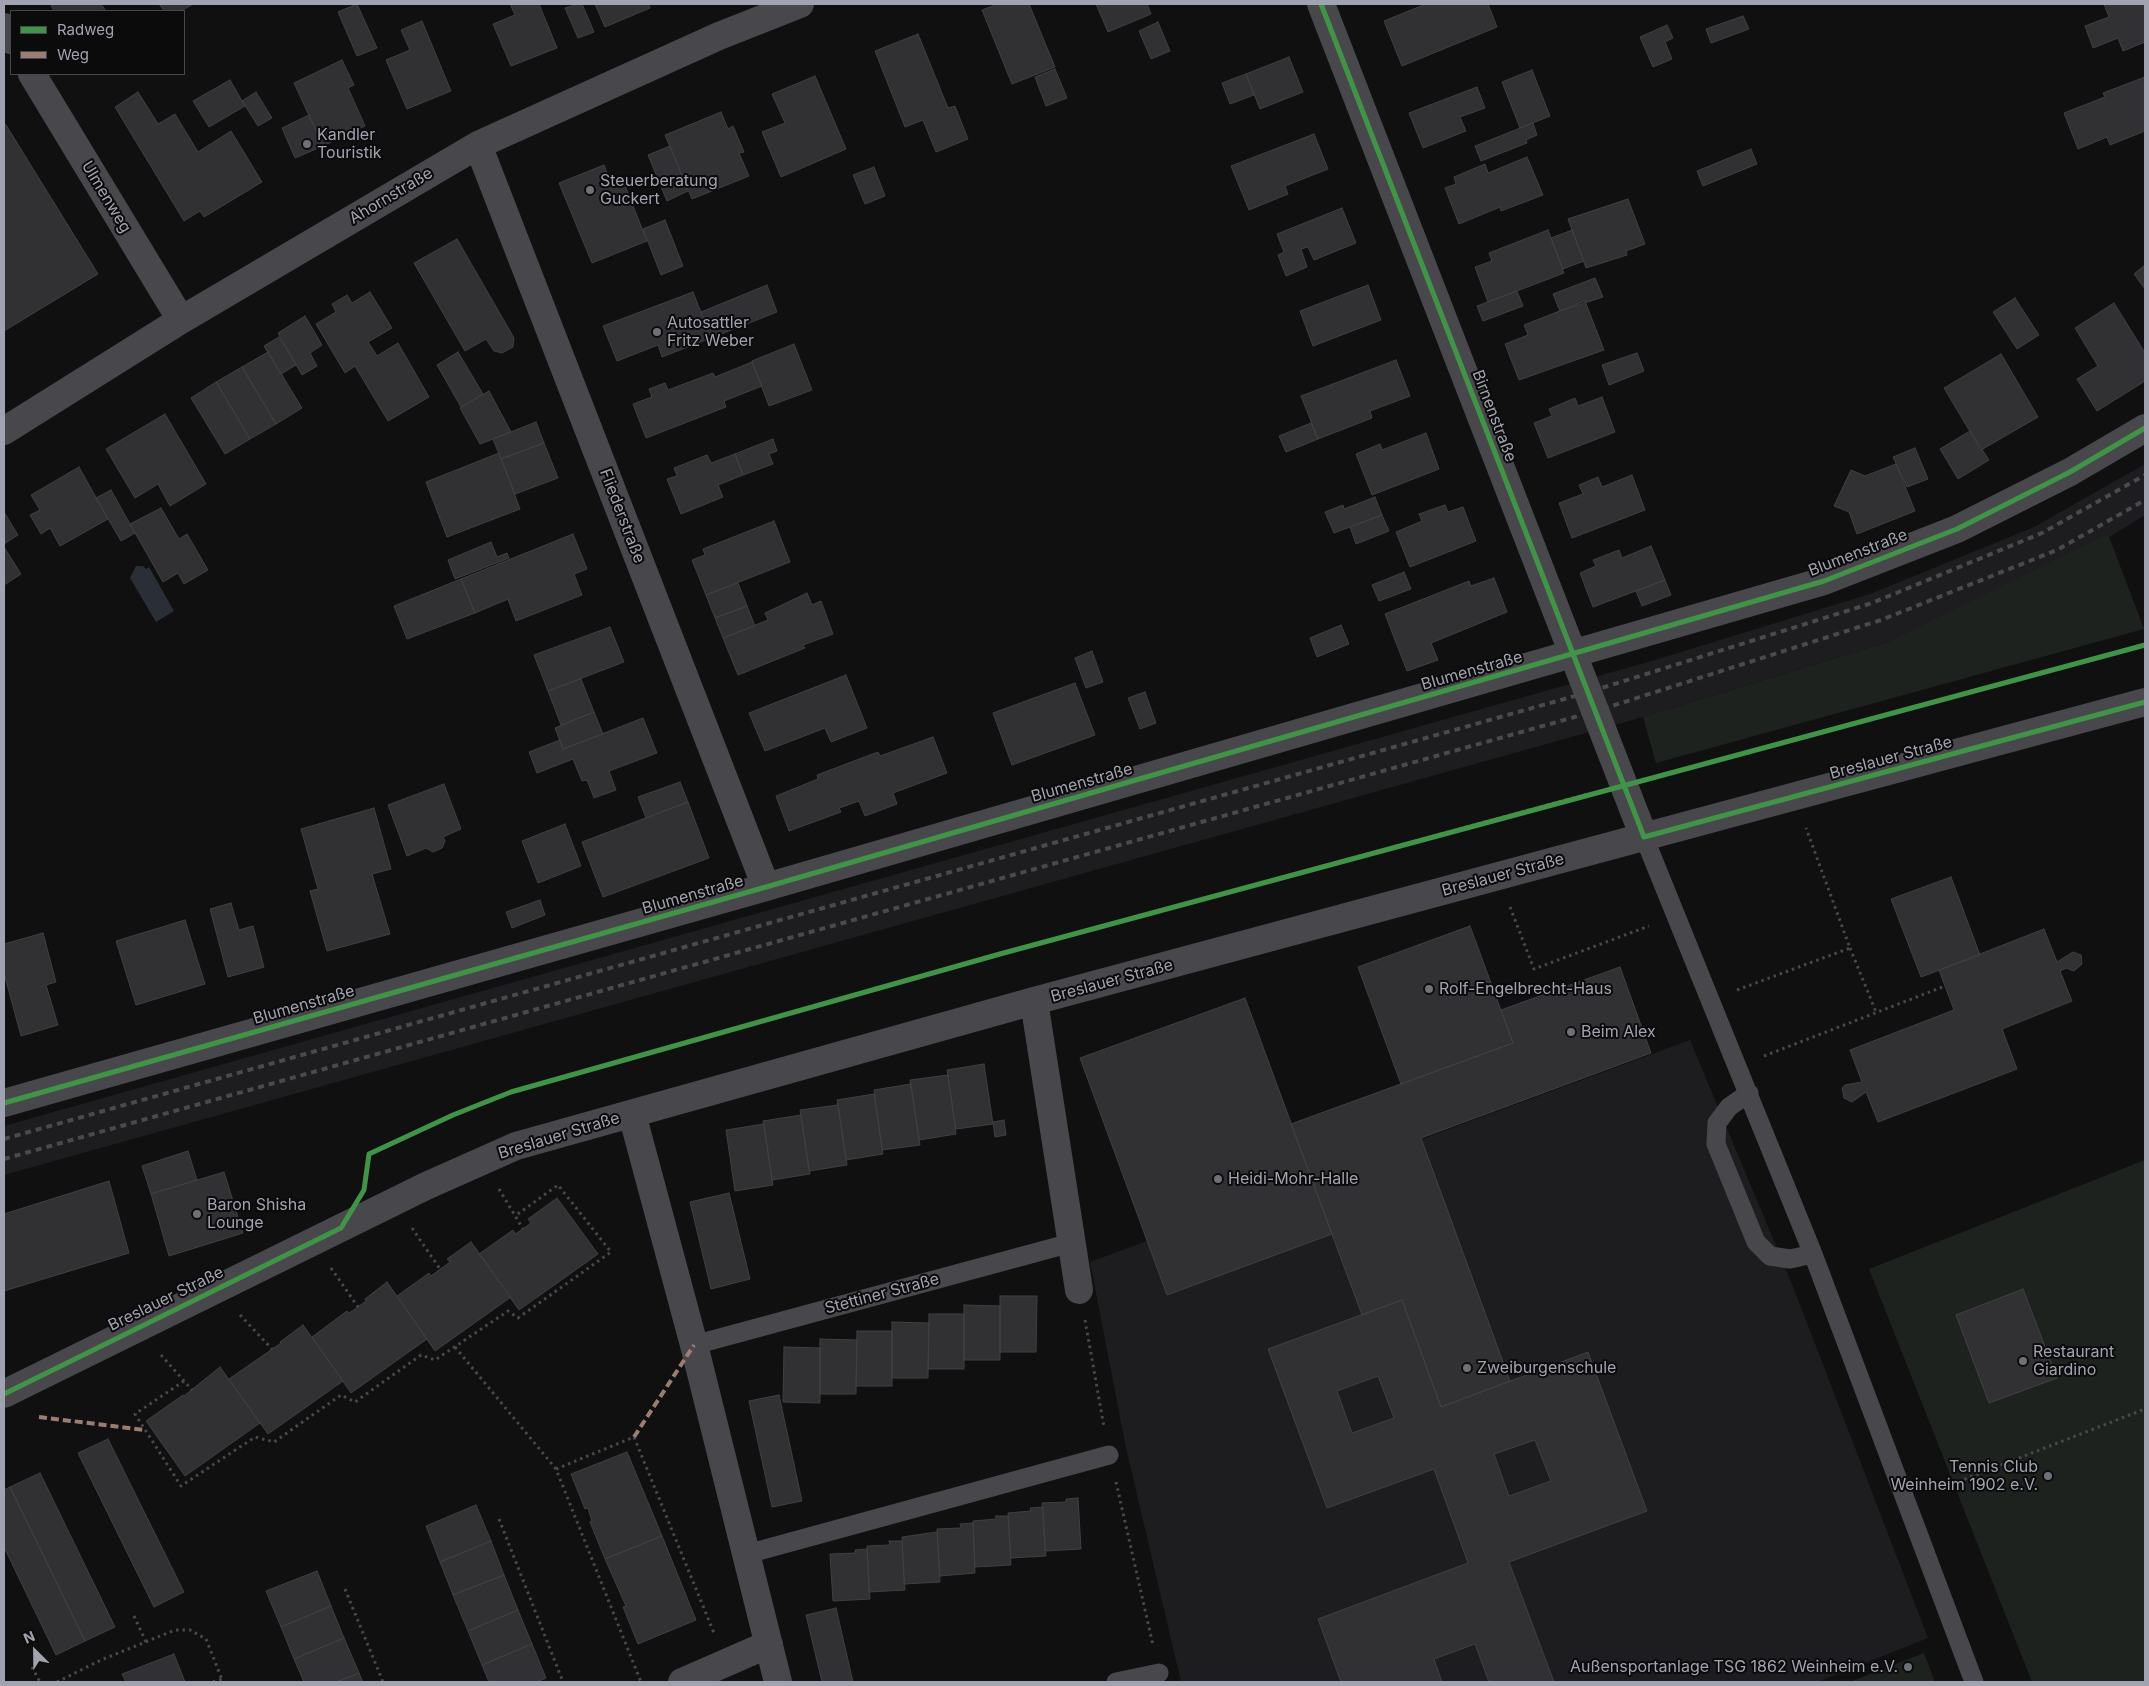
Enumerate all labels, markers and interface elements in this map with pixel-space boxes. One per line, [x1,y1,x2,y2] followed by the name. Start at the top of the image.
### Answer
[10,10,185,75] legend
[57,20,114,39] text: Radweg
[57,45,89,64] text: Weg
[317,125,382,163] place label: Kandler Touristik
[301,138,313,150] marker: Kandler Touristik
[77,158,135,236] street label: Ulmenweg
[346,164,436,228] street label: Ahornstraße
[600,171,718,209] place label: Steuerberatung Guckert
[584,184,596,196] marker: Steuerberatung Guckert
[667,313,754,351] place label: Autosattler Fritz Weber
[651,326,663,338] marker: Autosattler Fritz Weber
[1468,367,1520,465] street label: Birnenstraße
[595,466,649,566] street label: Fliederstraße
[1806,525,1910,581] street label: Blumenstraße
[1419,647,1525,695] street label: Blumenstraße
[1828,732,1954,784] street label: Breslauer Straße
[1029,759,1135,807] street label: Blumenstraße
[1440,849,1566,901] street label: Breslauer Straße
[640,871,746,919] street label: Blumenstraße
[1049,955,1175,1007] street label: Breslauer Straße
[1439,979,1612,999] place label: Rolf-Engelbrecht-Haus
[251,981,357,1029] street label: Blumenstraße
[1423,983,1435,995] marker: Rolf-Engelbrecht-Haus
[1581,1022,1656,1042] place label: Beim Alex
[1565,1026,1577,1038] marker: Beim Alex
[496,1108,622,1164] street label: Breslauer Straße
[1228,1169,1358,1189] place label: Heidi-Mohr-Halle
[1212,1173,1224,1185] marker: Heidi-Mohr-Halle
[207,1195,306,1233] place label: Baron Shisha Lounge
[191,1208,203,1220] marker: Baron Shisha Lounge
[105,1263,227,1335] street label: Breslauer Straße
[823,1270,941,1318] street label: Stettiner Straße
[2033,1342,2114,1380] place label: Restaurant Giardino
[2017,1355,2029,1367] marker: Restaurant Giardino
[1477,1358,1616,1378] place label: Zweiburgenschule
[1461,1362,1473,1374] marker: Zweiburgenschule
[1890,1457,2038,1495] place label: Tennis Club Weinheim 1902 e.V.
[2042,1470,2054,1482] marker: Tennis Club Weinheim 1902 e.V.
[10,1626,60,1676] north arrow
[21,1627,37,1647] text: N
[1570,1657,1898,1677] place label: Außensportanlage TSG 1862 Weinheim e.V.
[1902,1661,1914,1673] marker: Außensportanlage TSG 1862 Weinheim e.V.

